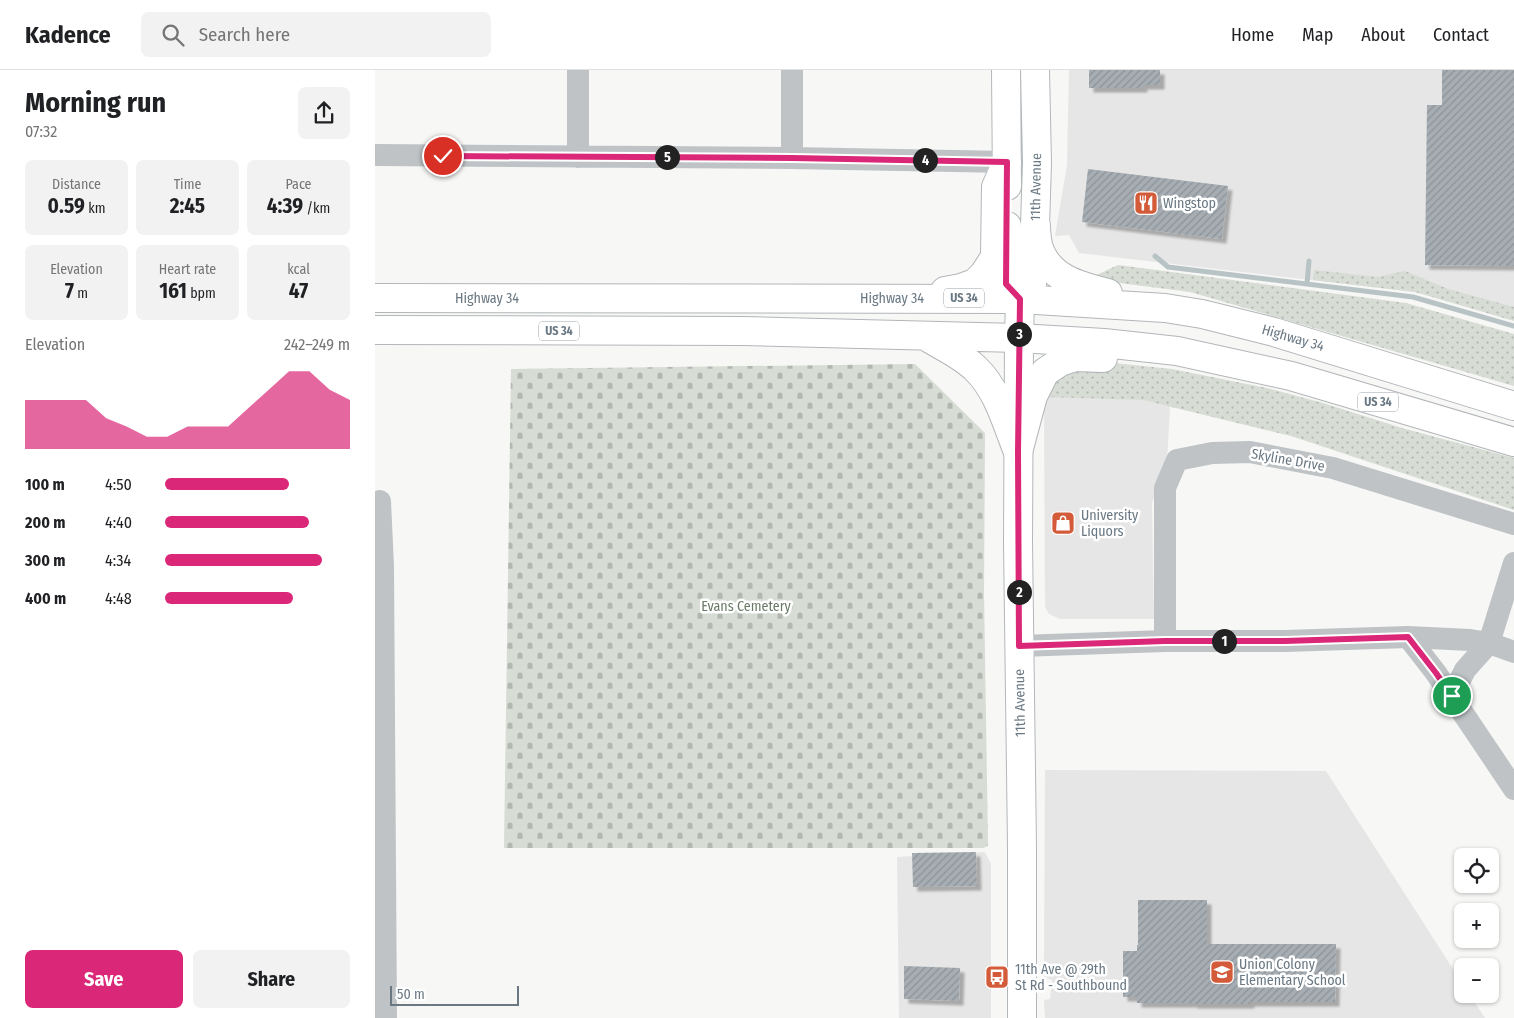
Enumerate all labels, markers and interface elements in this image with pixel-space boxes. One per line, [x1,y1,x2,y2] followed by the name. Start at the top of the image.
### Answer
[141,12,491,57] search box
[25,21,111,49] text: Kadence
[159,21,187,49] icon: search
[199,23,290,46] text: Search here
[1231,24,1274,46] text: Home
[1302,24,1333,46] text: Map
[1361,24,1405,46] text: About
[1433,24,1489,46] text: Contact
[25,86,166,119] text: Morning run
[298,87,350,139] button: share
[25,122,57,141] text: 07:32
[422,135,464,177] pin
[429,142,457,170] icon: check
[655,144,679,170] pin: 5
[913,148,937,172] pin: 4
[664,149,671,166] text: 5
[922,152,929,169] text: 4
[1027,153,1045,221] street label: 11th Avenue
[52,176,101,193] text: Distance
[174,176,201,193] text: Time
[285,176,312,193] text: Pace
[1133,190,1159,216] restaurant icon: Wingstop
[48,193,85,219] text: 0.59
[170,193,205,219] text: 2:45
[267,193,303,219] text: 4:39
[1163,195,1216,212] place label: Wingstop
[85,200,105,217] text: km
[303,200,330,217] text: /km
[50,261,103,278] text: Elevation
[159,261,216,278] text: Heart rate
[287,261,310,278] text: kcal
[65,278,74,304] text: 7
[159,278,187,304] text: 161
[289,278,308,304] text: 47
[74,285,88,302] text: m
[187,285,216,302] text: bpm
[944,288,984,308] road number: US 34
[455,290,519,307] street label: Highway 34
[860,290,924,307] street label: Highway 34
[1260,321,1326,355] street label: Highway 34
[539,322,579,340] road number: US 34
[1007,322,1031,346] pin: 3
[1016,326,1023,343] text: 3
[25,335,85,354] text: Elevation
[284,335,350,354] text: 242–249 m
[1358,392,1398,412] road number: US 34
[1250,445,1326,475] street label: Skyline Drive
[25,475,65,494] text: 100 m
[105,475,132,494] text: 4:50
[1081,507,1139,540] place label: University Liquors
[1050,510,1076,536] shop icon: University Liquors
[25,513,65,532] text: 200 m
[105,513,132,532] text: 4:40
[25,551,66,570] text: 300 m
[105,551,131,570] text: 4:34
[1007,580,1031,604] pin: 2
[1016,584,1023,601] text: 2
[25,589,66,608] text: 400 m
[105,589,132,608] text: 4:48
[701,598,792,615] park label: Evans Cemetery
[1211,628,1237,654] pin: 1
[1222,633,1227,650] text: 1
[1011,669,1029,737] street label: 11th Avenue
[1431,675,1473,717] pin
[1438,682,1466,710] icon: arrive
[1454,848,1499,1003] map controls
[1454,848,1499,893] button: locate
[1454,903,1499,948] button: +
[25,950,183,1008] button: Save
[193,950,350,1008] button: Share
[1239,956,1346,989] place label: Union Colony Elementary School
[1454,958,1499,1003] button: −
[1209,959,1235,985] school or university icon: Union Colony Elementary School
[1015,961,1127,994] place label: 11th Ave @ 29th St Rd - Southbound
[984,964,1010,990] bus stop icon: 11th Ave @ 29th St Rd - Southbound
[390,983,519,1006] scale bar
[397,986,425,1003] text: 50 m

